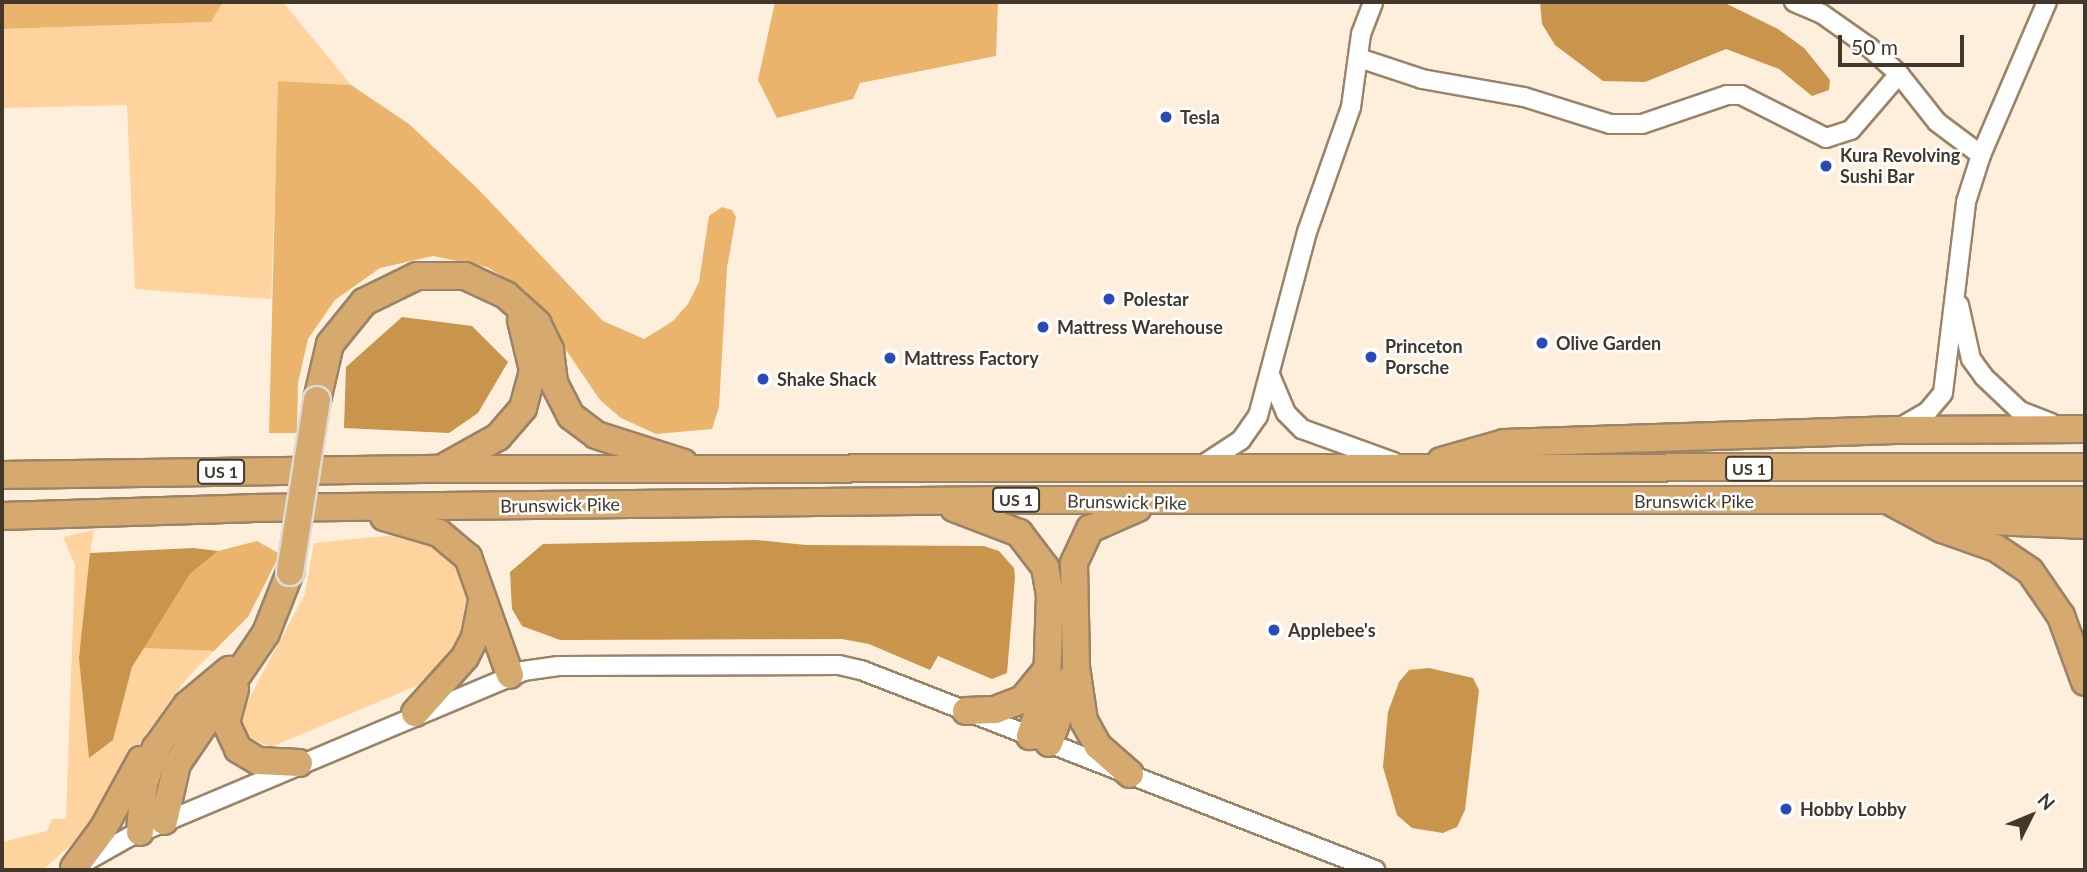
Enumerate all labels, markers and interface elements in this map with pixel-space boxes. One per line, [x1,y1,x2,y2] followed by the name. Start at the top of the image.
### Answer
[1842,21,1968,65] scale bar
[1851,34,1898,59] text: 50 m
[1180,106,1220,128] place label: Tesla
[1158,109,1174,125] marker: Tesla
[1840,145,1960,188] place label: Kura Revolving Sushi Bar
[1818,158,1834,174] marker: Kura Revolving Sushi Bar
[1123,288,1189,310] place label: Polestar
[1101,291,1117,307] marker: Polestar
[1057,316,1223,338] place label: Mattress Warehouse
[1035,319,1051,335] marker: Mattress Warehouse
[1556,332,1661,354] place label: Olive Garden
[1534,335,1550,351] marker: Olive Garden
[1385,336,1463,378] place label: Princeton Porsche
[904,347,1039,369] place label: Mattress Factory
[1363,349,1379,365] marker: Princeton Porsche
[882,350,898,366] marker: Mattress Factory
[777,368,877,390] place label: Shake Shack
[755,371,771,387] marker: Shake Shack
[1724,456,1774,482] road number: US 1
[196,460,246,485] road number: US 1
[992,488,1040,512] road number: US 1
[1067,490,1187,514] street label: Brunswick Pike
[1634,490,1754,512] street label: Brunswick Pike
[500,493,620,517] street label: Brunswick Pike
[1288,619,1376,641] place label: Applebee's
[1266,622,1282,638] marker: Applebee's
[1996,781,2066,851] north arrow
[2033,788,2060,815] text: N
[1800,798,1907,820] place label: Hobby Lobby
[1778,801,1794,817] marker: Hobby Lobby

